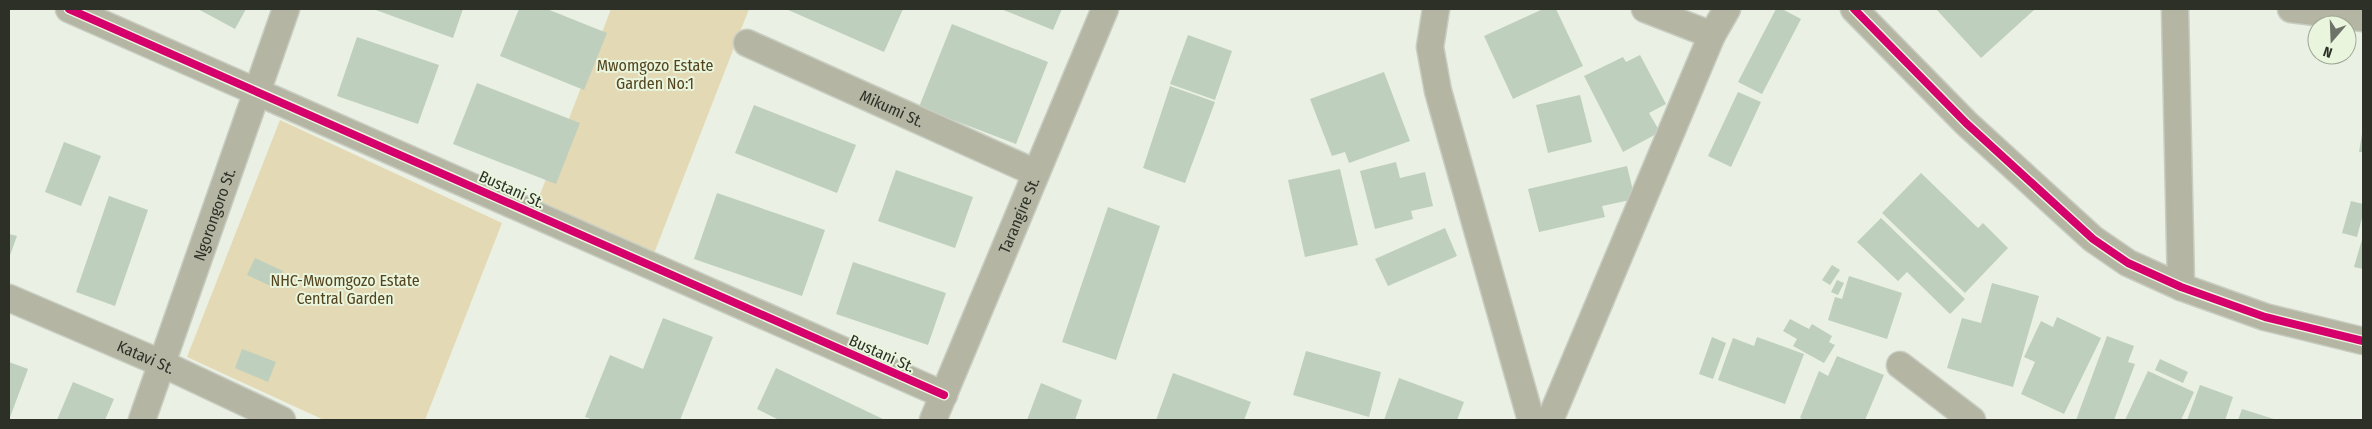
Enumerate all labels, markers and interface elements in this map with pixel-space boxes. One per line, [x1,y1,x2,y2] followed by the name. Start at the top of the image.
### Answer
[2307,15,2357,65] north arrow
[2321,42,2335,61] text: N
[597,56,713,93] park label: Mwomgozo Estate Garden No:1
[857,86,927,131] street label: Mikumi St.
[190,165,240,263] street label: Ngorongoro St.
[476,167,548,212] street label: Bustani St.
[995,174,1044,256] street label: Tarangire St.
[270,271,420,308] park label: NHC-Mwomgozo Estate Central Garden
[846,331,918,376] street label: Bustani St.
[114,337,177,378] street label: Katavi St.

